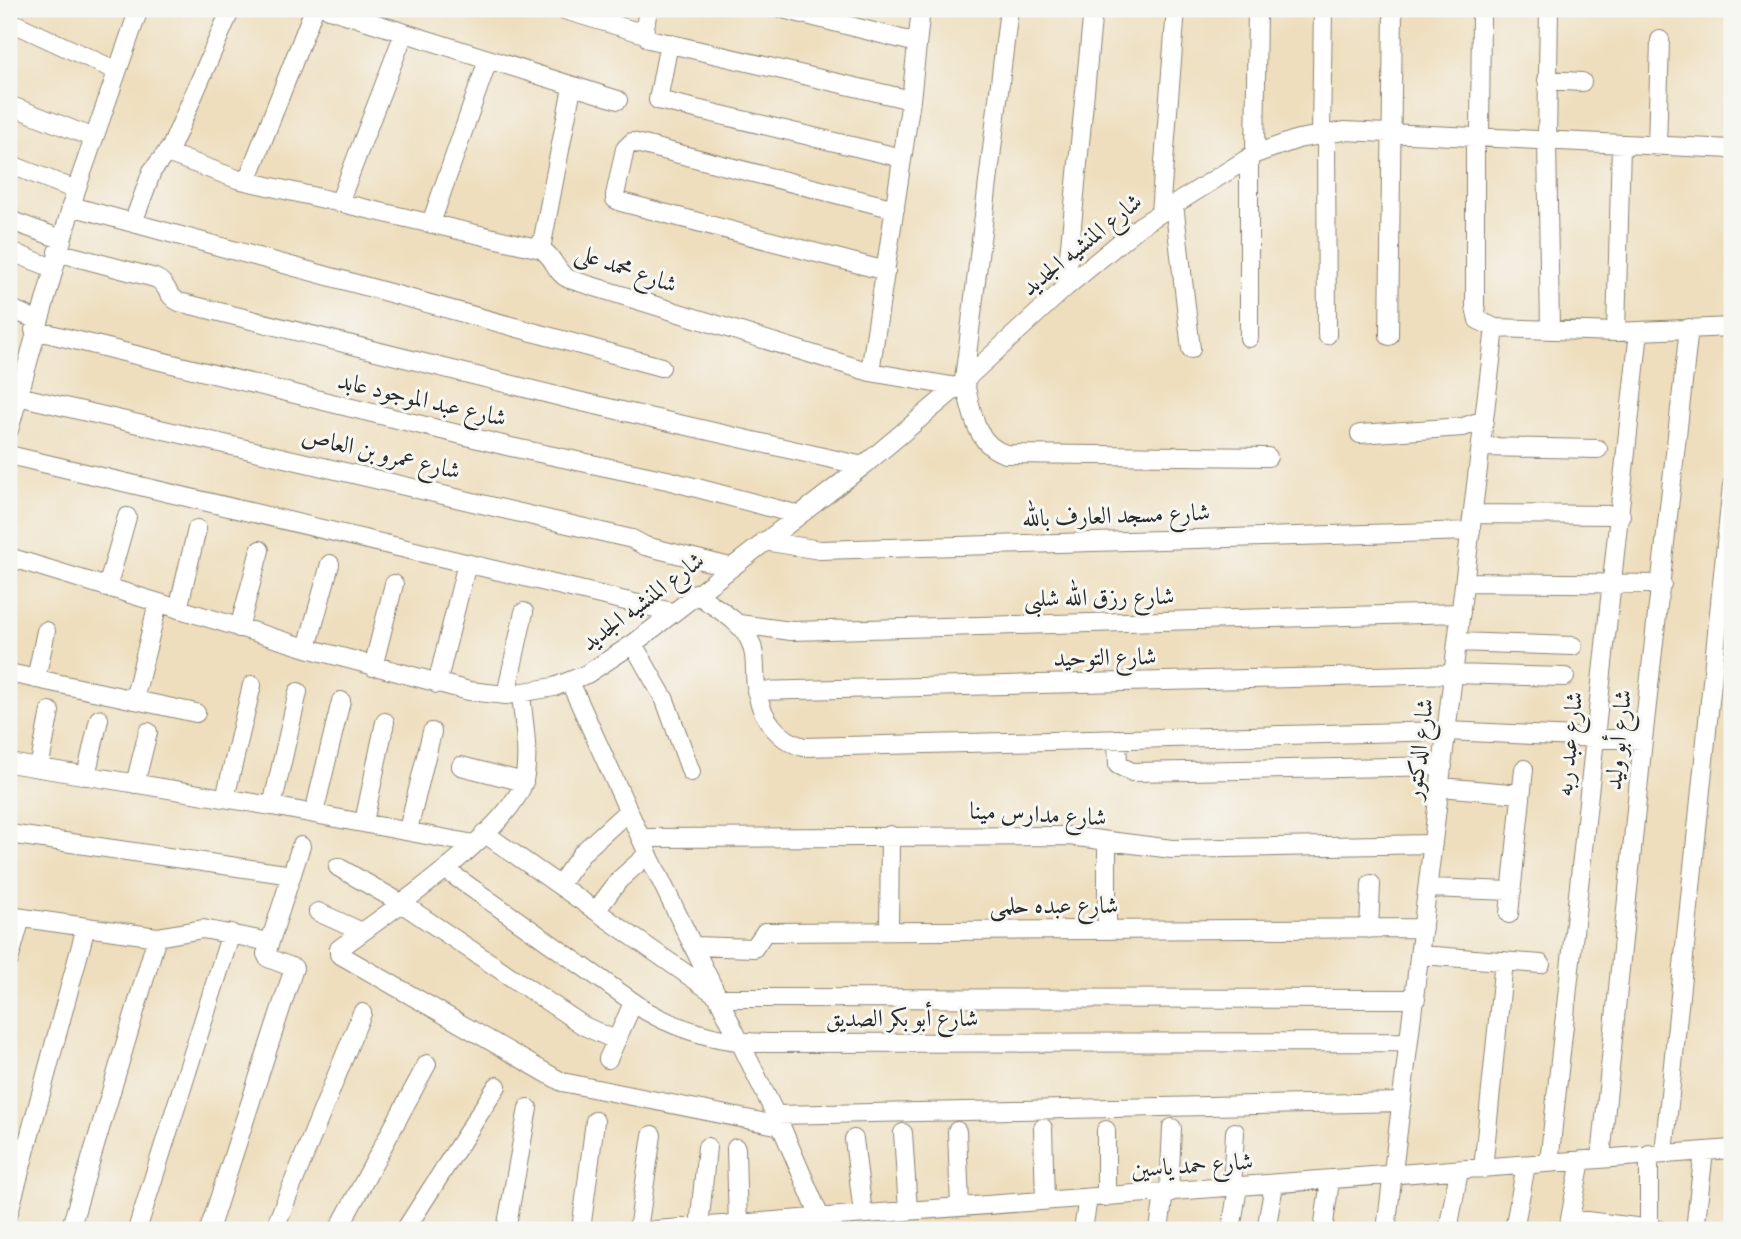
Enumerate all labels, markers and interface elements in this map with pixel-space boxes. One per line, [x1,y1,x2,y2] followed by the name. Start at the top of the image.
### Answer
[1015,187,1151,306] street label: شارع المنشيه الجديد
[570,238,681,304] street label: شارع محمد على
[334,366,509,438] street label: شارع عبد الموجود عابد
[298,421,463,491] street label: شارع عمرو بن العاص
[1021,493,1211,538] street label: شارع مسجد العارف بالله
[575,546,713,661] street label: شارع المنشيه الجديد
[1023,577,1175,618] street label: شارع رزق الله شلبى
[1053,642,1157,678] street label: شارع التوحيد
[1596,688,1643,792] street label: شارع أبو وليد
[1550,690,1594,798] street label: شارع عبد ربه
[1399,697,1445,804] street label: شارع الدكتور
[968,796,1107,838] street label: شارع مدارس مينا
[990,891,1118,925] street label: شارع عبده حلمى
[826,1001,978,1038] street label: شارع أبو بكر الصديق
[1130,1147,1254,1189] street label: شارع حمد ياسين

